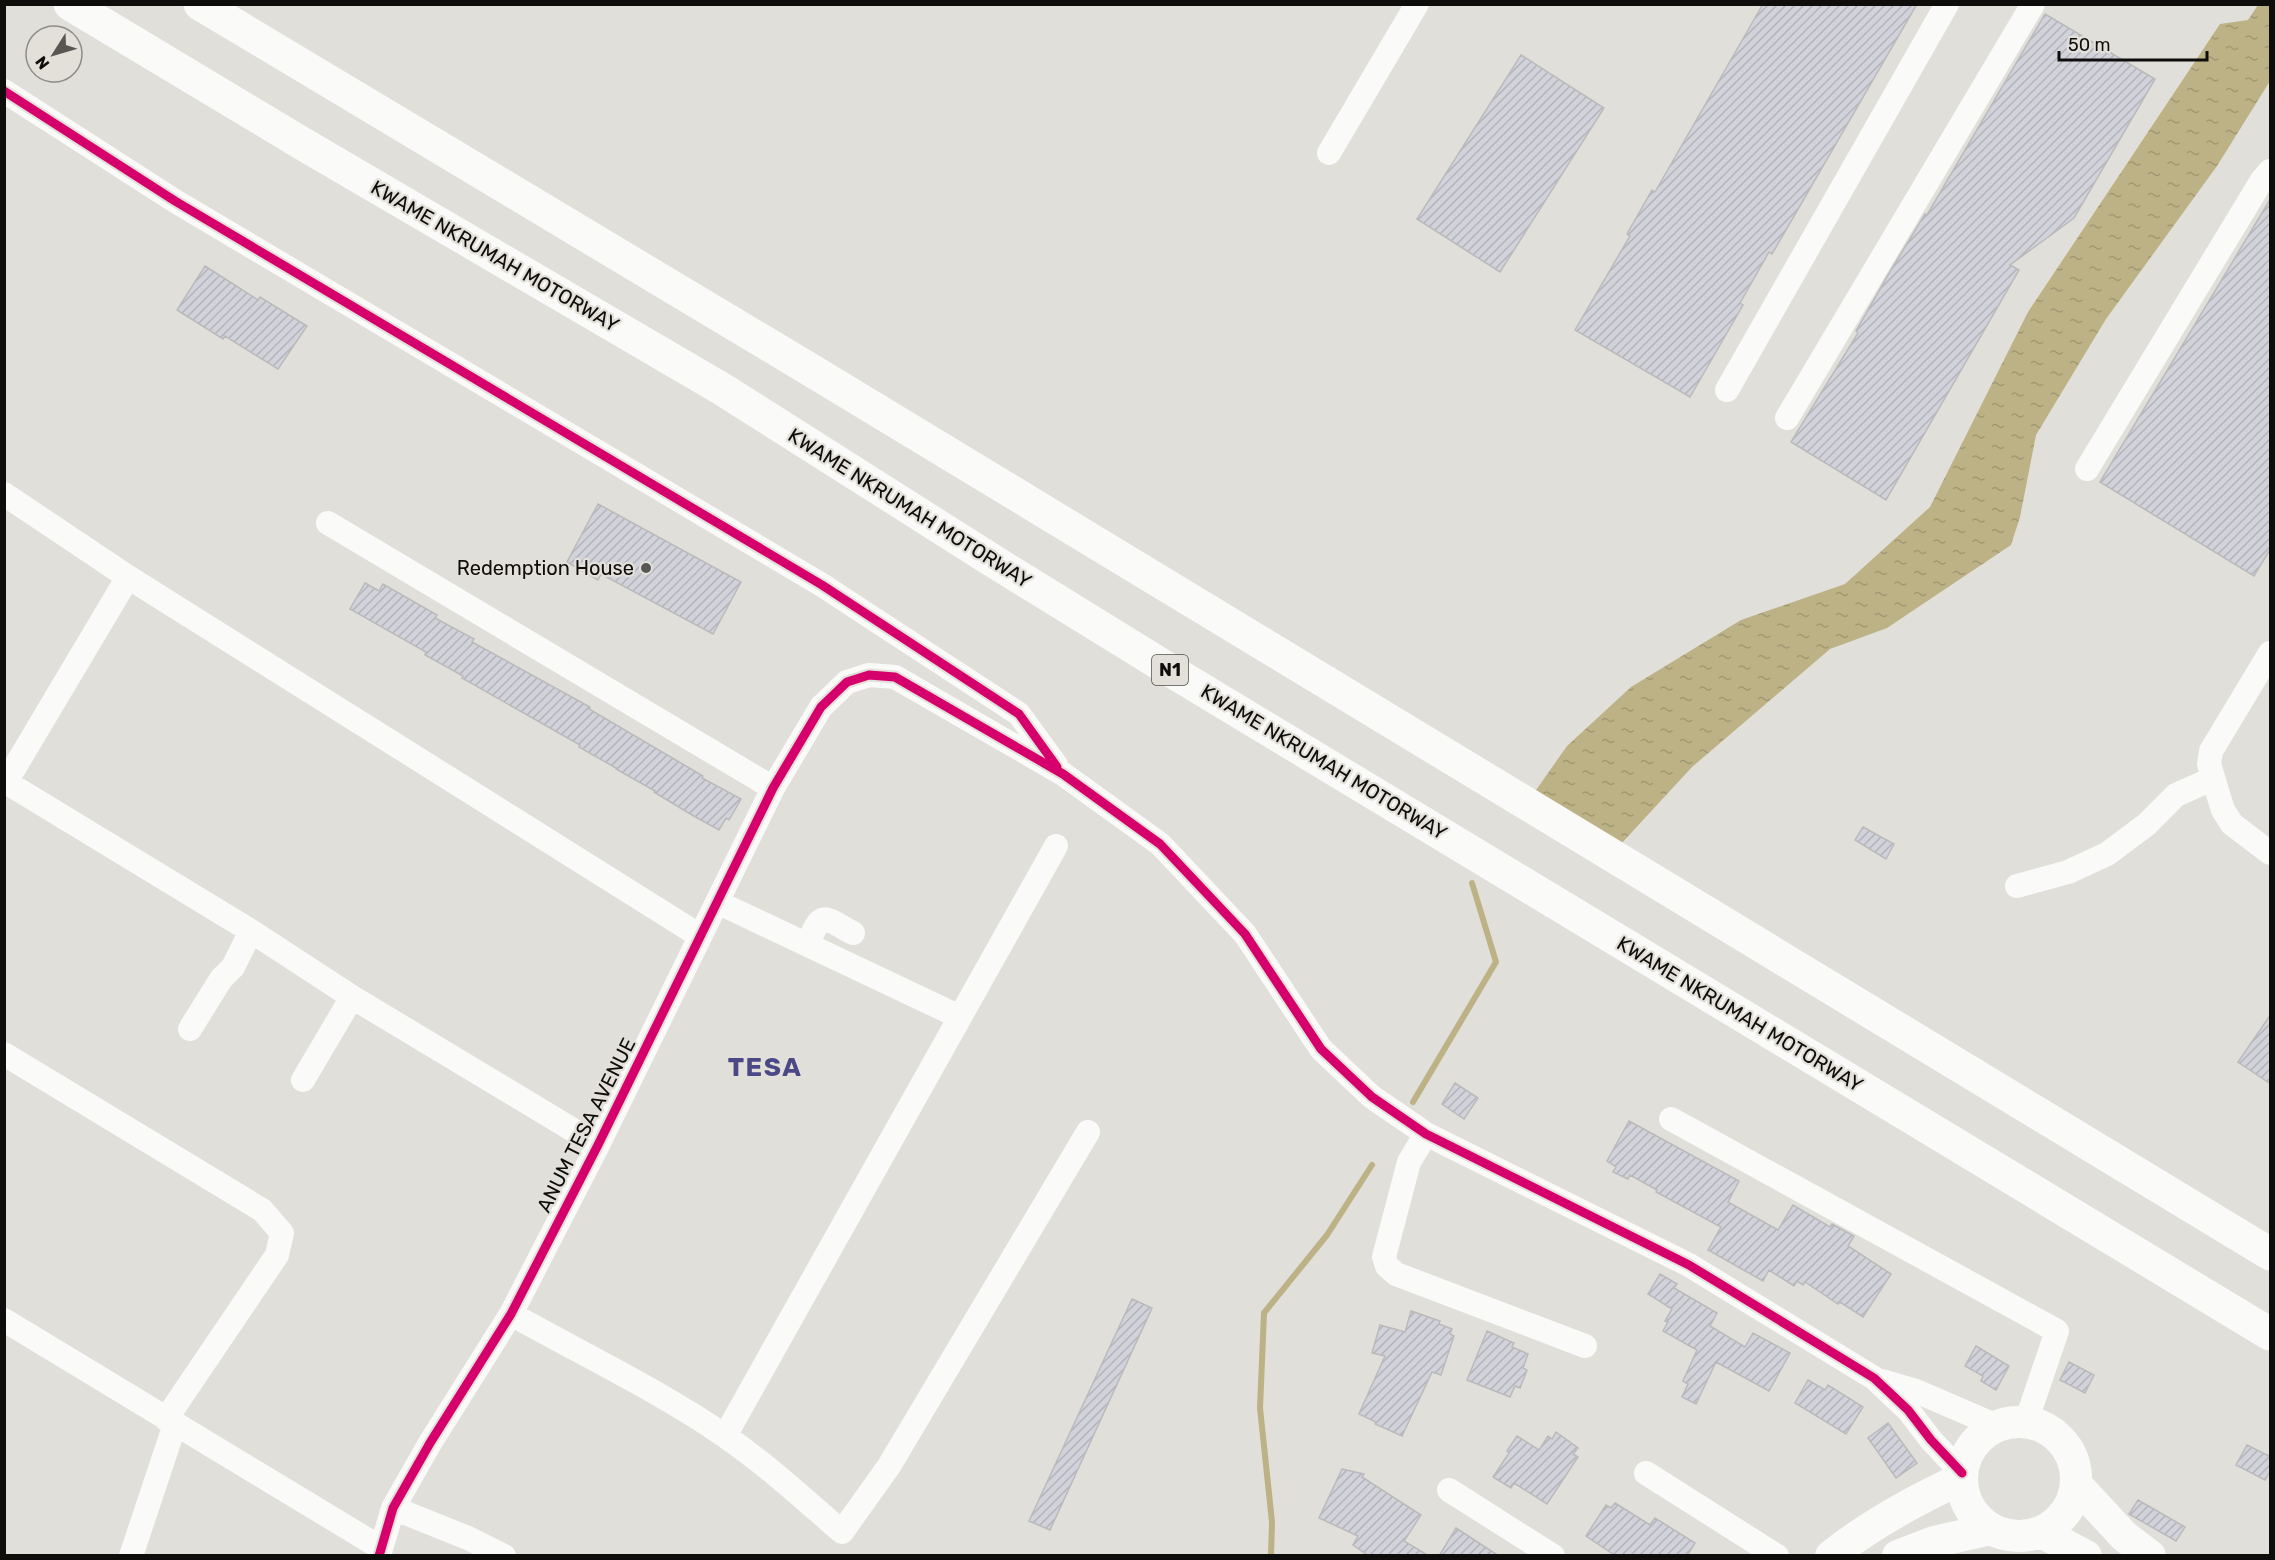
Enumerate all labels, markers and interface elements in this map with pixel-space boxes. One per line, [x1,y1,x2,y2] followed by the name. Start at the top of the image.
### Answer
[24,24,84,84] north arrow
[2059,24,2208,62] scale bar
[2068,34,2111,56] text: 50 m
[31,52,53,73] text: N
[367,175,623,337] street label: KWAME NKRUMAH MOTORWAY
[784,423,1036,593] street label: KWAME NKRUMAH MOTORWAY
[457,556,634,580] place label: Redemption House
[639,561,653,575] marker: Redemption House
[1152,655,1188,685] road number: N1
[1197,679,1451,845] street label: KWAME NKRUMAH MOTORWAY
[1613,931,1867,1097] street label: KWAME NKRUMAH MOTORWAY
[532,1034,640,1216] street label: ANUM TESA AVENUE
[728,1052,802,1083] district label: TESA

